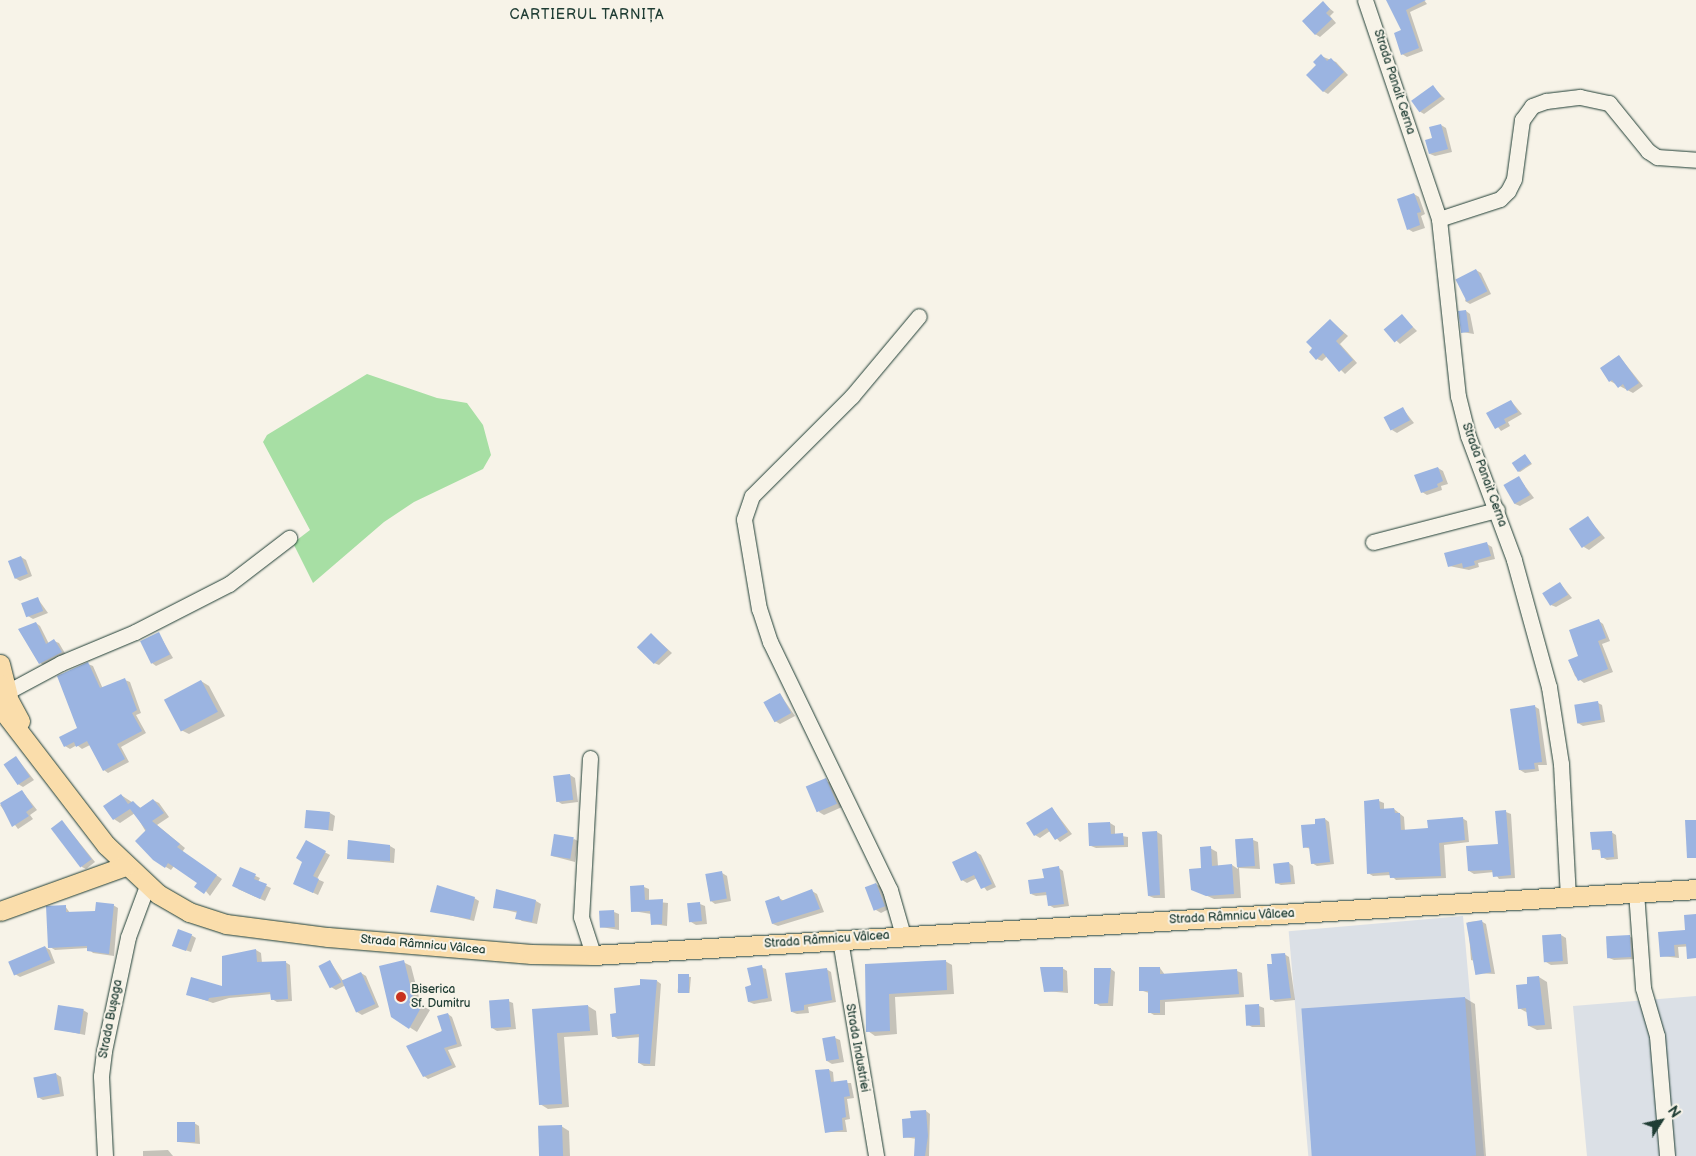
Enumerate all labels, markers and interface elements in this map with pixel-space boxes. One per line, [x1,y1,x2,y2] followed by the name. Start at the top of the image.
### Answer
[507,7,667,23] district label: CARTIERUL TARNIȚA
[1370,28,1418,136] street label: Strada Panait Cerna
[1459,421,1509,529] street label: Strada Panait Cerna
[1169,907,1295,927] street label: Strada Râmnicu Vâlcea
[764,928,890,952] street label: Strada Râmnicu Vâlcea
[360,932,486,958] street label: Strada Râmnicu Vâlcea
[96,978,126,1060] street label: Strada Bușaga
[411,983,470,1011] place label: Biserica Sf. Dumitru
[395,991,407,1003] marker: Biserica Sf. Dumitru
[842,1003,872,1093] street label: Strada Industriei
[1636,1096,1686,1146] north arrow
[1664,1103,1684,1121] text: N

